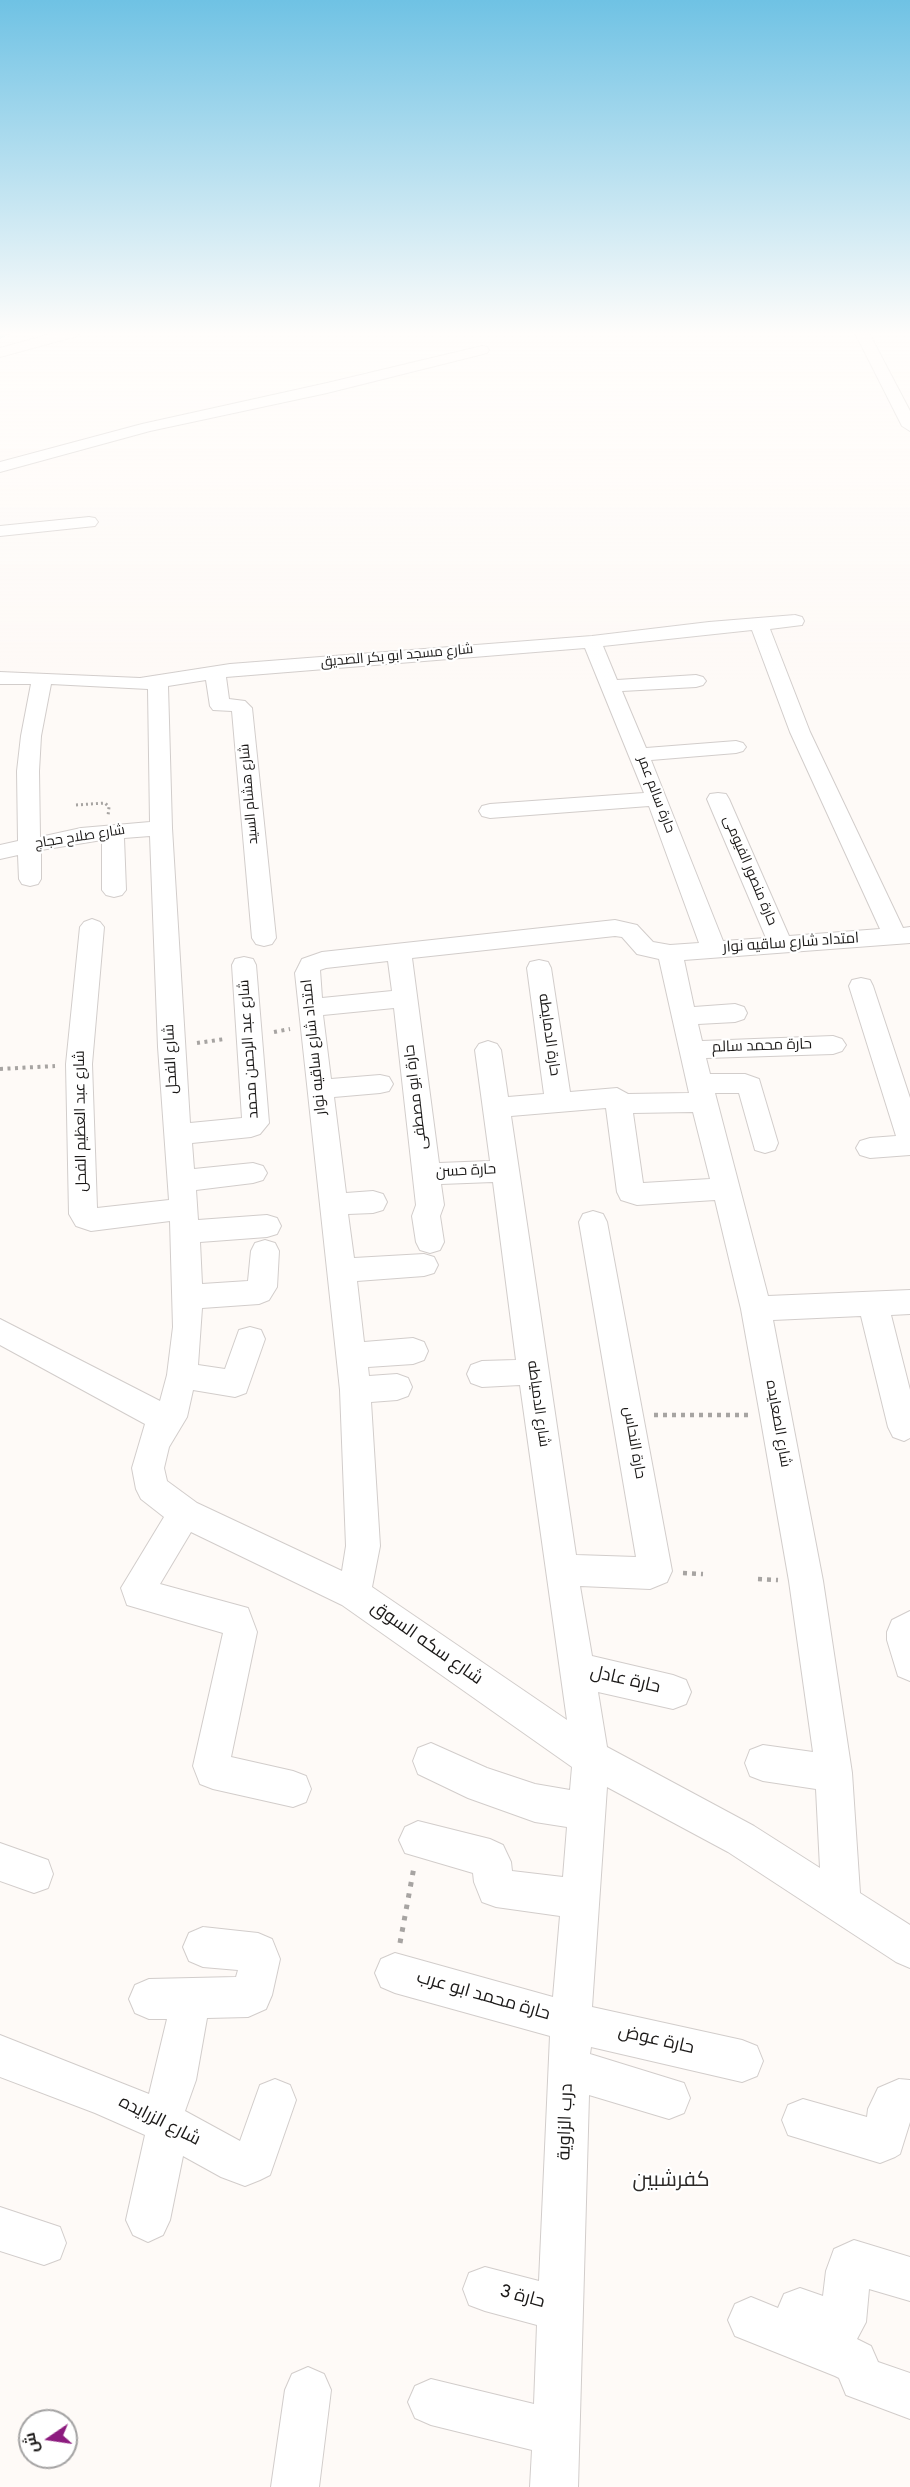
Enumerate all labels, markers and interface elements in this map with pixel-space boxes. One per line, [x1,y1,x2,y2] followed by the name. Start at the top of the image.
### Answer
[320,642,474,672] street label: شارع مسجد ابو بكر الصديق
[237,743,263,845] street label: شارع هشام السيد
[633,754,677,836] street label: حارة سالم عمر
[718,814,780,928] street label: حارة منصور الفيومى
[34,823,126,853] street label: شارع صلاح حجاج
[722,930,860,958] street label: امتداد شارع ساقيه نوار
[299,978,331,1116] street label: امتداد شارع ساقيه نوار
[236,979,264,1119] street label: شارع عبد الرحمن محمد
[533,993,563,1077] street label: حارة الدمايطه
[161,1024,183,1094] street label: شارع الفحل
[712,1036,812,1058] street label: حارة محمد سالم
[402,1043,432,1151] street label: حارة ابو مصطفى
[72,1050,92,1192] street label: شارع عبد العظيم الفحل
[435,1161,497,1183] street label: حارة حسن
[522,1360,552,1448] street label: شارع الدمياطه
[760,1379,794,1469] street label: شارع الصعايده
[618,1405,648,1481] street label: حارة النحاس
[366,1597,486,1691] street label: شارع سكه السوق
[588,1662,662,1700] street label: حارة عادل
[414,1968,552,2026] street label: حارة محمد ابو عرب
[616,2022,696,2060] street label: حارة عوض
[555,2083,579,2161] street label: درب الزاوية
[115,2092,203,2152] street label: شارع الزرايده
[632,2169,710,2195] district label: كفرشبين
[497,2282,547,2314] street label: حارة 3
[18,2409,78,2469] north arrow
[20,2430,44,2455] text: ش

